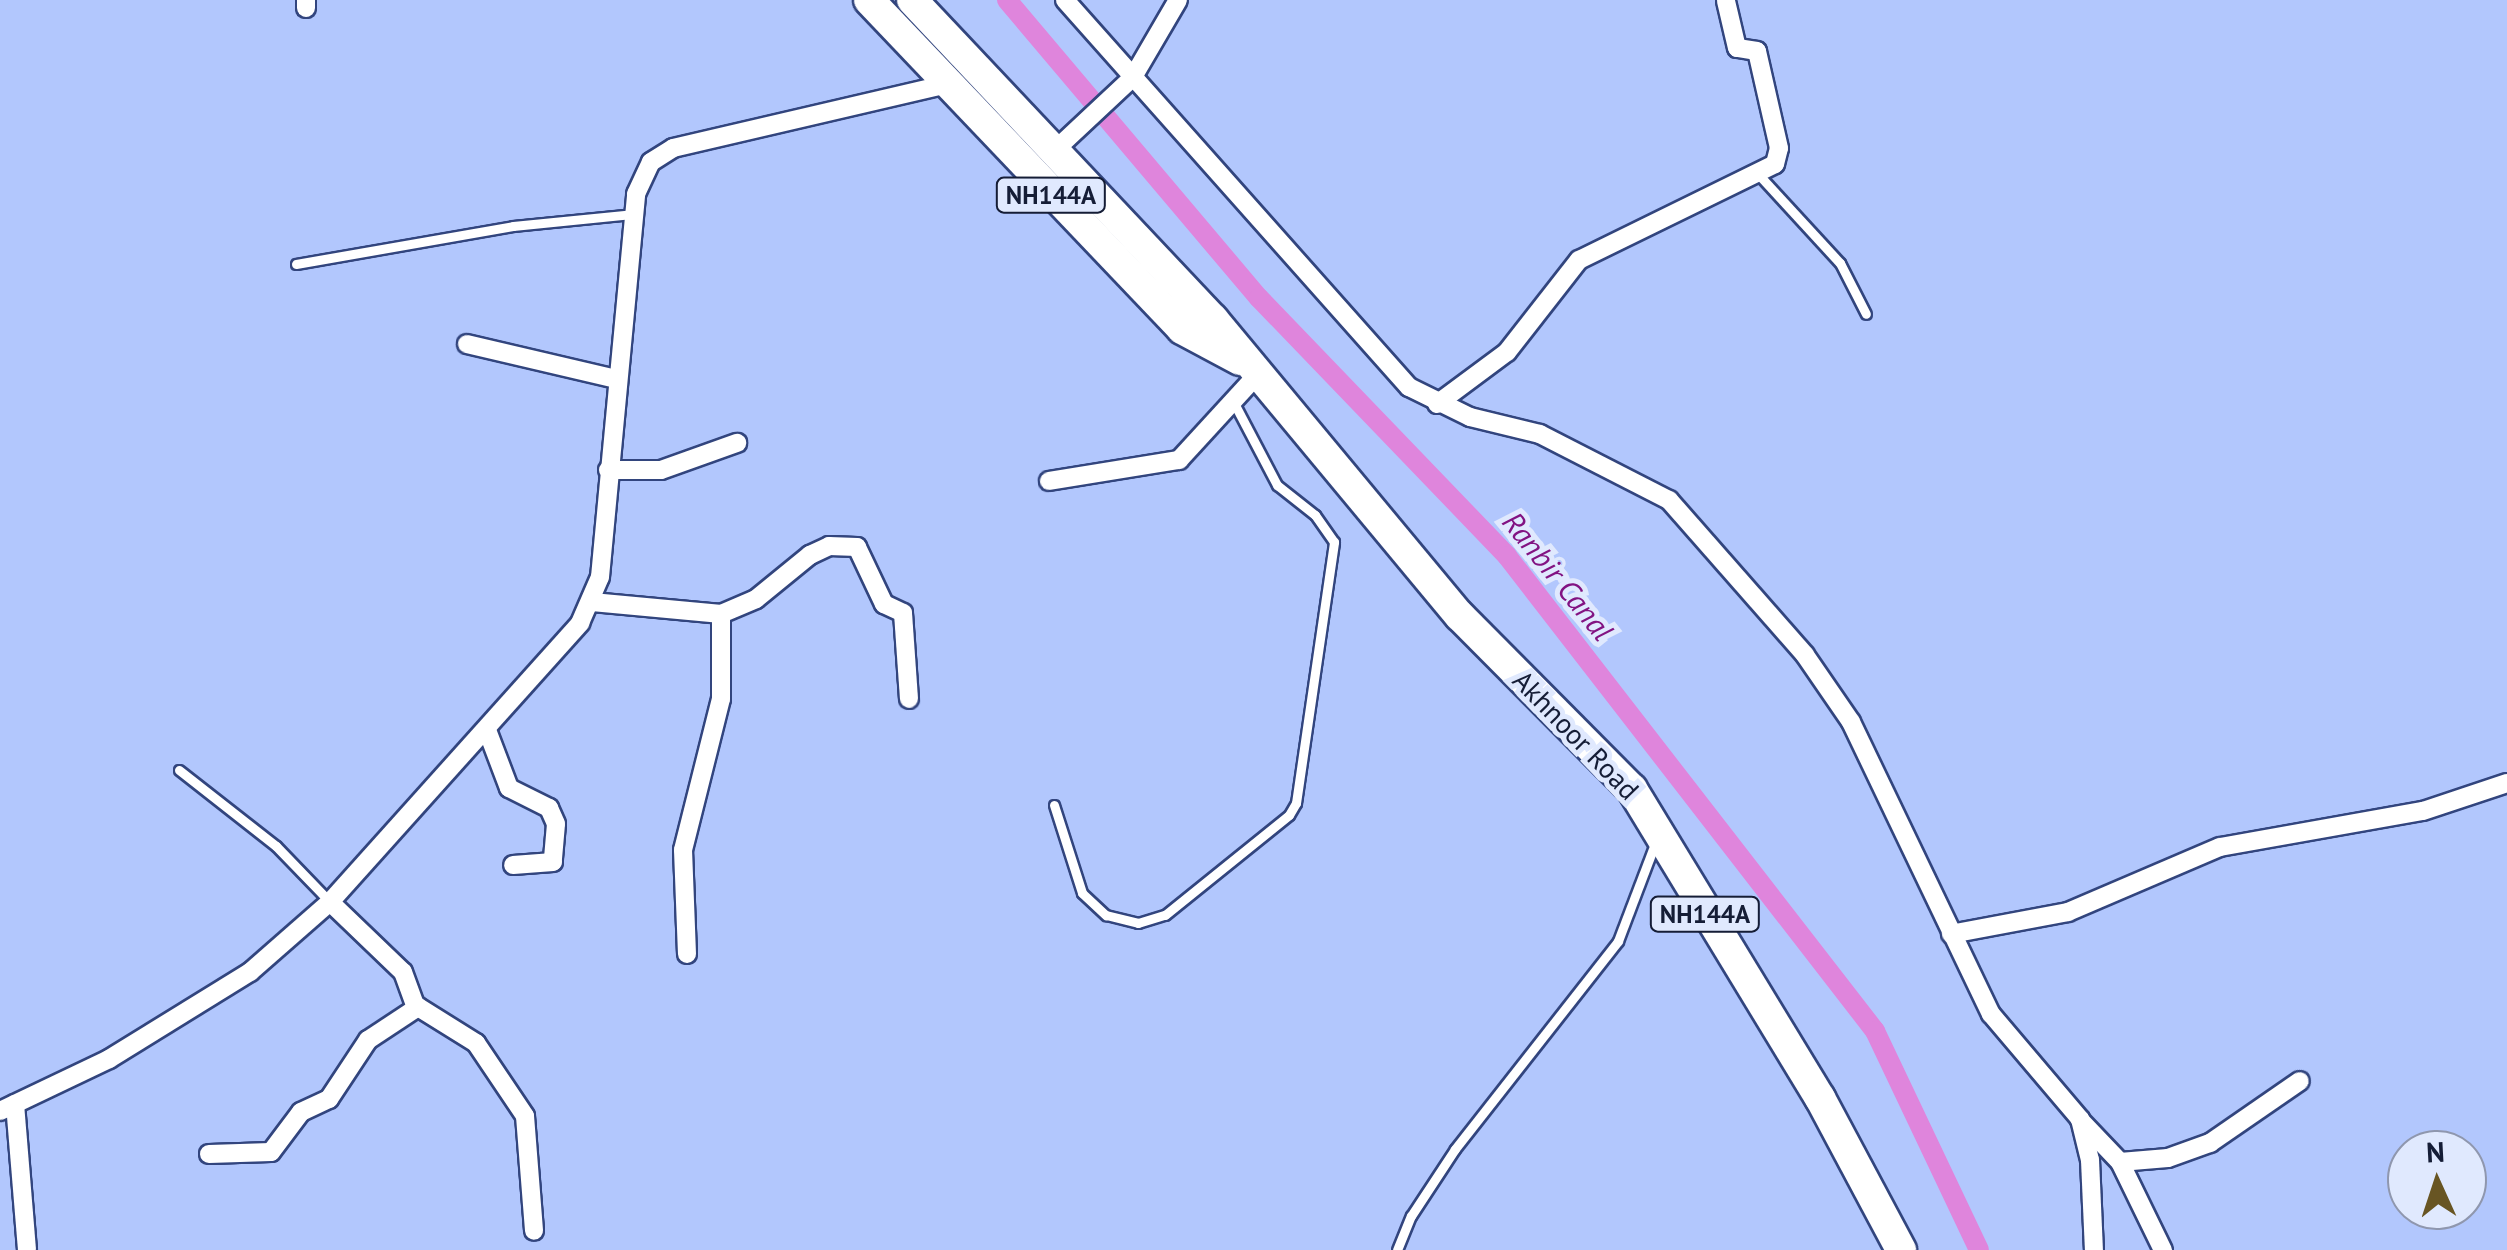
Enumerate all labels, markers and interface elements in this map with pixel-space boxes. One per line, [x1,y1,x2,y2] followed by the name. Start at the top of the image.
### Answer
[994,175,1108,215] road number: NH144A
[1495,504,1621,648] water label: Ranbir Canal
[1506,663,1646,807] street label: Akhnoor Road
[1648,894,1762,934] road number: NH144A
[2387,1130,2487,1230] north arrow
[2425,1133,2446,1170] text: N

